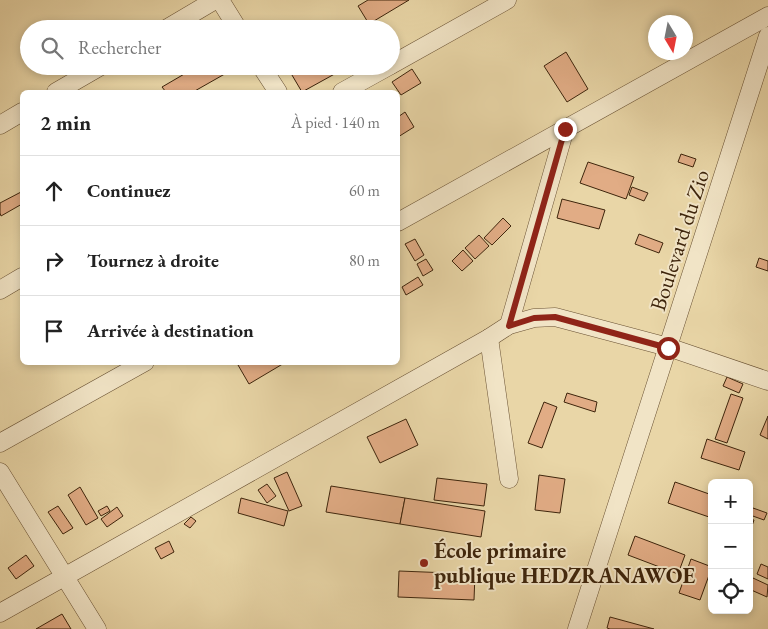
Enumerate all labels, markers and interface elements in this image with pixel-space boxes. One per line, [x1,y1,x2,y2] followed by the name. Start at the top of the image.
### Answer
[648,15,693,60] north arrow
[20,20,400,75] search box
[38,34,66,62] icon: search
[78,35,161,60] text: Rechercher
[40,109,91,136] text: 2 min
[291,112,380,133] text: À pied · 140 m
[554,118,577,141] route end
[643,166,716,314] street label: Boulevard du Zio
[40,177,68,205] icon: ahead
[87,178,171,203] text: Continuez
[349,180,380,201] text: 60 m
[40,247,68,275] icon: right
[87,248,219,273] text: Tournez à droite
[349,250,380,271] text: 80 m
[40,317,68,345] icon: arrive
[87,318,254,343] text: Arrivée à destination
[657,337,680,360] route start
[708,479,753,614] map controls
[708,479,753,524] button: +
[708,524,753,569] button: −
[434,536,695,590] place label: École primaire publique HEDZRANAWOE
[418,557,430,569] marker: École primaire publique HEDZRANAWOE
[708,569,753,614] button: locate

